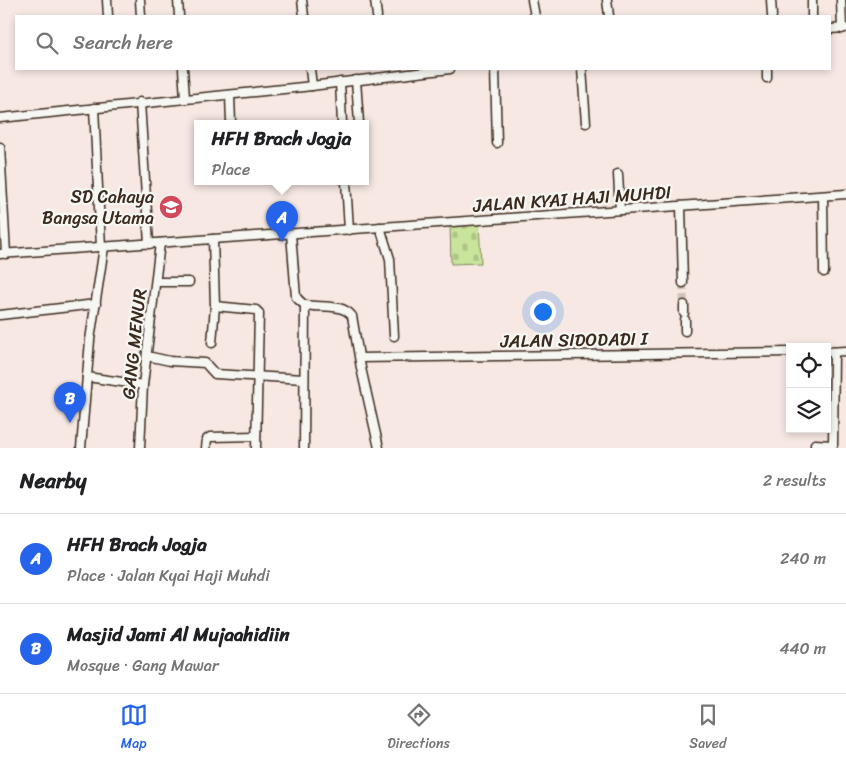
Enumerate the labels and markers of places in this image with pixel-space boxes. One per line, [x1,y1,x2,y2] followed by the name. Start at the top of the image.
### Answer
[42,181,154,234] place label: SD Cahaya Bangsa Utama
[158,194,184,220] school or university icon: SD Cahaya Bangsa Utama
[266,201,298,242] pin: A
[54,382,86,423] pin: B

